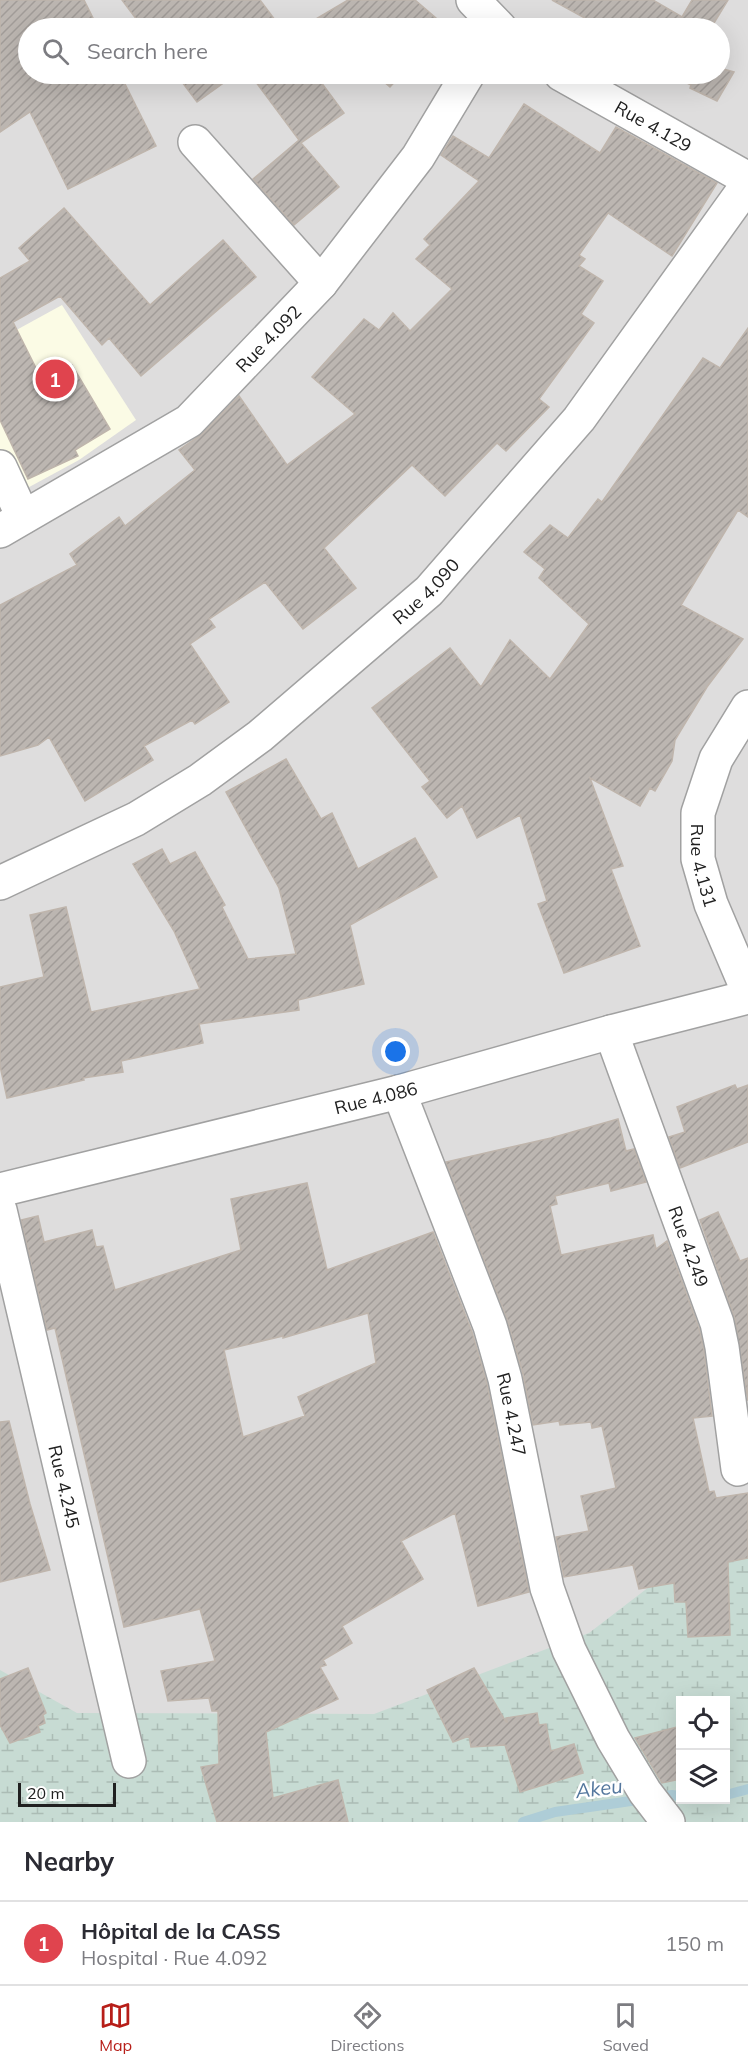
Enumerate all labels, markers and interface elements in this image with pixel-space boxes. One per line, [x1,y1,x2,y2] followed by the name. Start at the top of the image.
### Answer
[18,18,730,84] search box
[39,35,72,68] icon: search
[87,37,208,65] text: Search here
[611,95,696,157] street label: Rue 4.129
[230,300,306,377] street label: Rue 4.092
[36,356,74,401] pin: 1
[388,553,464,629] street label: Rue 4.090
[687,824,723,910] street label: Rue 4.131
[381,1037,410,1066] your location
[332,1076,420,1119] street label: Rue 4.086
[664,1202,714,1290] street label: Rue 4.249
[492,1370,532,1458] street label: Rue 4.247
[44,1443,86,1531] street label: Rue 4.245
[676,1696,730,1804] map controls
[676,1696,730,1750] button: locate
[676,1750,730,1804] button: layers
[573,1773,624,1803] water label: Akeu
[18,1780,116,1808] scale bar
[27,1783,64,1803] text: 20 m
[24,1845,114,1878] text: Nearby
[81,1917,281,1945] text: Hôpital de la CASS
[38,1931,50,1956] text: 1
[665,1931,724,1956] text: 150 m
[81,1945,267,1970] text: Hospital · Rue 4.092
[99,1999,132,2055] tab: Map
[330,1999,404,2055] tab: Directions
[603,1999,649,2055] tab: Saved

